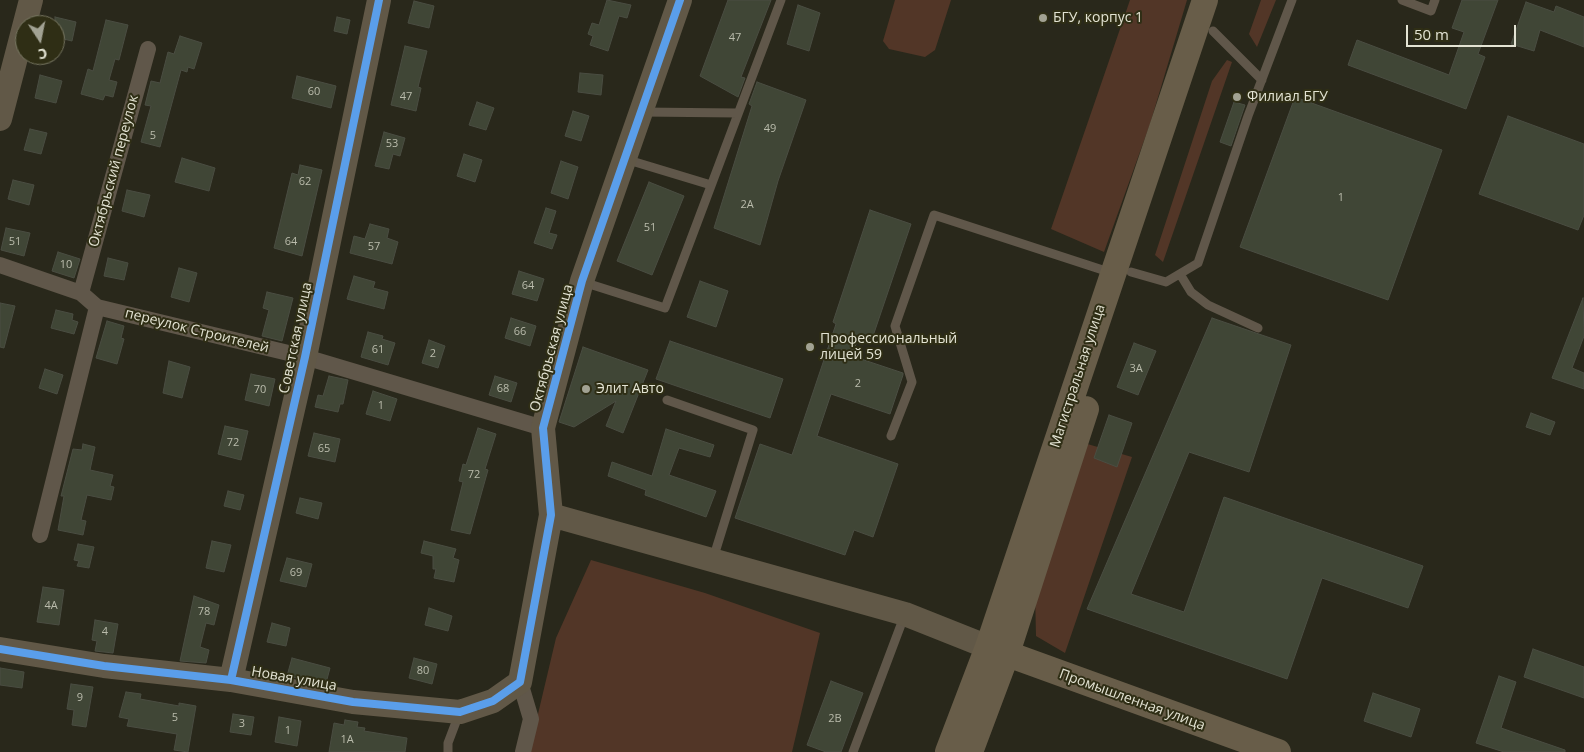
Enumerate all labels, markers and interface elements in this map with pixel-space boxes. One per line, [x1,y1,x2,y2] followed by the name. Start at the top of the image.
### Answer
[1053,10,1143,26] place label: БГУ, корпус 1
[1037,12,1049,24] marker: БГУ, корпус 1
[15,15,65,65] north arrow
[1409,15,1519,47] scale bar
[1414,24,1449,44] text: 50 m
[729,31,741,45] house number: 47
[37,44,49,64] text: С
[308,85,320,99] house number: 60
[1247,89,1328,105] place label: Филиал БГУ
[400,90,412,104] house number: 47
[1231,91,1243,103] marker: Филиал БГУ
[86,93,142,249] street label: Октябрьский переулок
[764,122,776,136] house number: 49
[150,129,156,143] house number: 5
[386,137,398,151] house number: 53
[299,175,311,189] house number: 62
[1338,191,1344,205] house number: 1
[740,198,754,212] house number: 2А
[644,221,656,235] house number: 51
[9,235,21,249] house number: 51
[285,235,297,249] house number: 64
[368,240,380,254] house number: 57
[60,258,72,272] house number: 10
[522,279,534,293] house number: 64
[276,281,316,395] street label: Советская улица
[527,282,577,414] street label: Октябрьская улица
[1047,302,1109,450] street label: Магистральная улица
[123,305,271,357] street label: переулок Строителей
[514,325,526,339] house number: 66
[820,331,957,364] place label: Профессиональный лицей 59
[804,341,816,353] marker: Профессиональный лицей 59
[372,343,384,357] house number: 61
[430,347,436,361] house number: 2
[1129,362,1143,376] house number: 3А
[855,377,861,391] house number: 2
[596,381,664,397] place label: Элит Авто
[497,382,509,396] house number: 68
[254,383,266,397] house number: 70
[580,383,592,395] marker: Элит Авто
[378,399,384,413] house number: 1
[227,436,239,450] house number: 72
[318,442,330,456] house number: 65
[468,468,480,482] house number: 72
[290,566,302,580] house number: 69
[44,599,58,613] house number: 4А
[198,605,210,619] house number: 78
[102,625,108,639] house number: 4
[250,663,338,695] street label: Новая улица
[417,664,429,678] house number: 80
[1057,666,1207,734] street label: Промышленная улица
[77,691,83,705] house number: 9
[172,711,178,725] house number: 5
[828,712,842,726] house number: 2В
[239,717,245,731] house number: 3
[285,724,291,738] house number: 1
[340,733,354,747] house number: 1А

